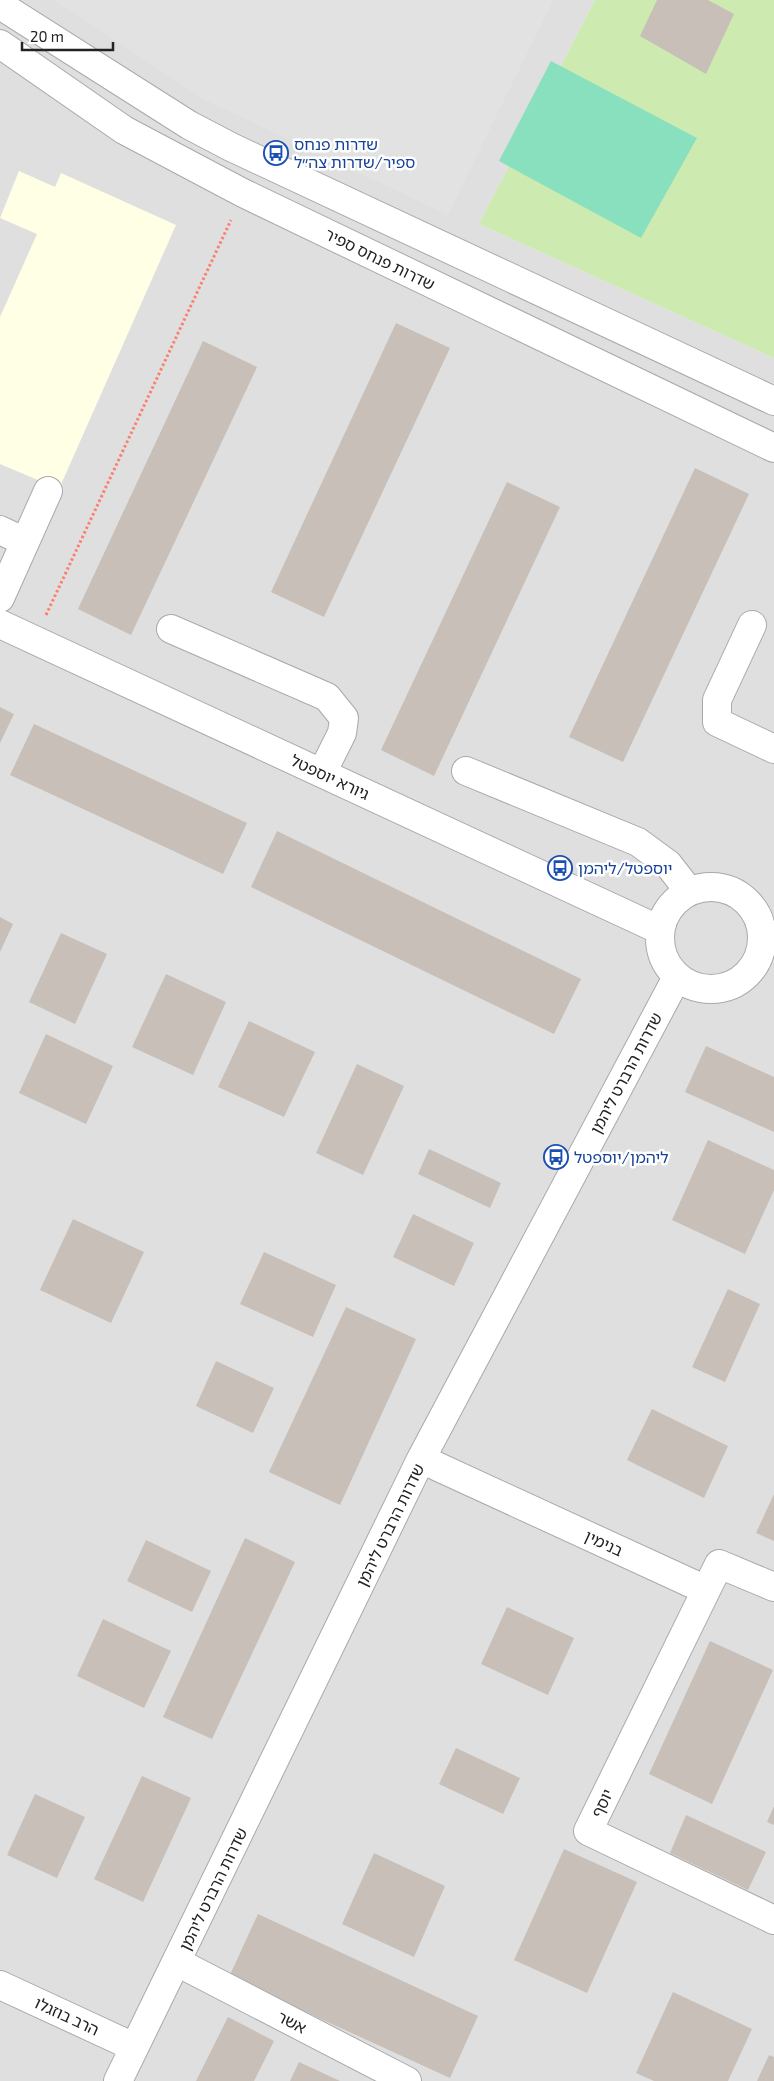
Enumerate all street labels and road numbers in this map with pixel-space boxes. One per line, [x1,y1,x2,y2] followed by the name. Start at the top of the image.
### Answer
[322,224,438,293] street label: שדרות פנחס ספיר
[288,750,373,803] street label: גיורא יוספטל
[586,1009,665,1137] street label: שדרות הרברט ליהמן
[352,1460,428,1589] street label: שדרות הרברט ליהמן
[582,1525,626,1560] street label: בנימין
[587,1786,616,1820] street label: יוסף
[175,1824,251,1953] street label: שדרות הרברט ליהמן
[32,1992,102,2039] street label: הרב בוזגלו
[275,2006,310,2037] street label: אשר

